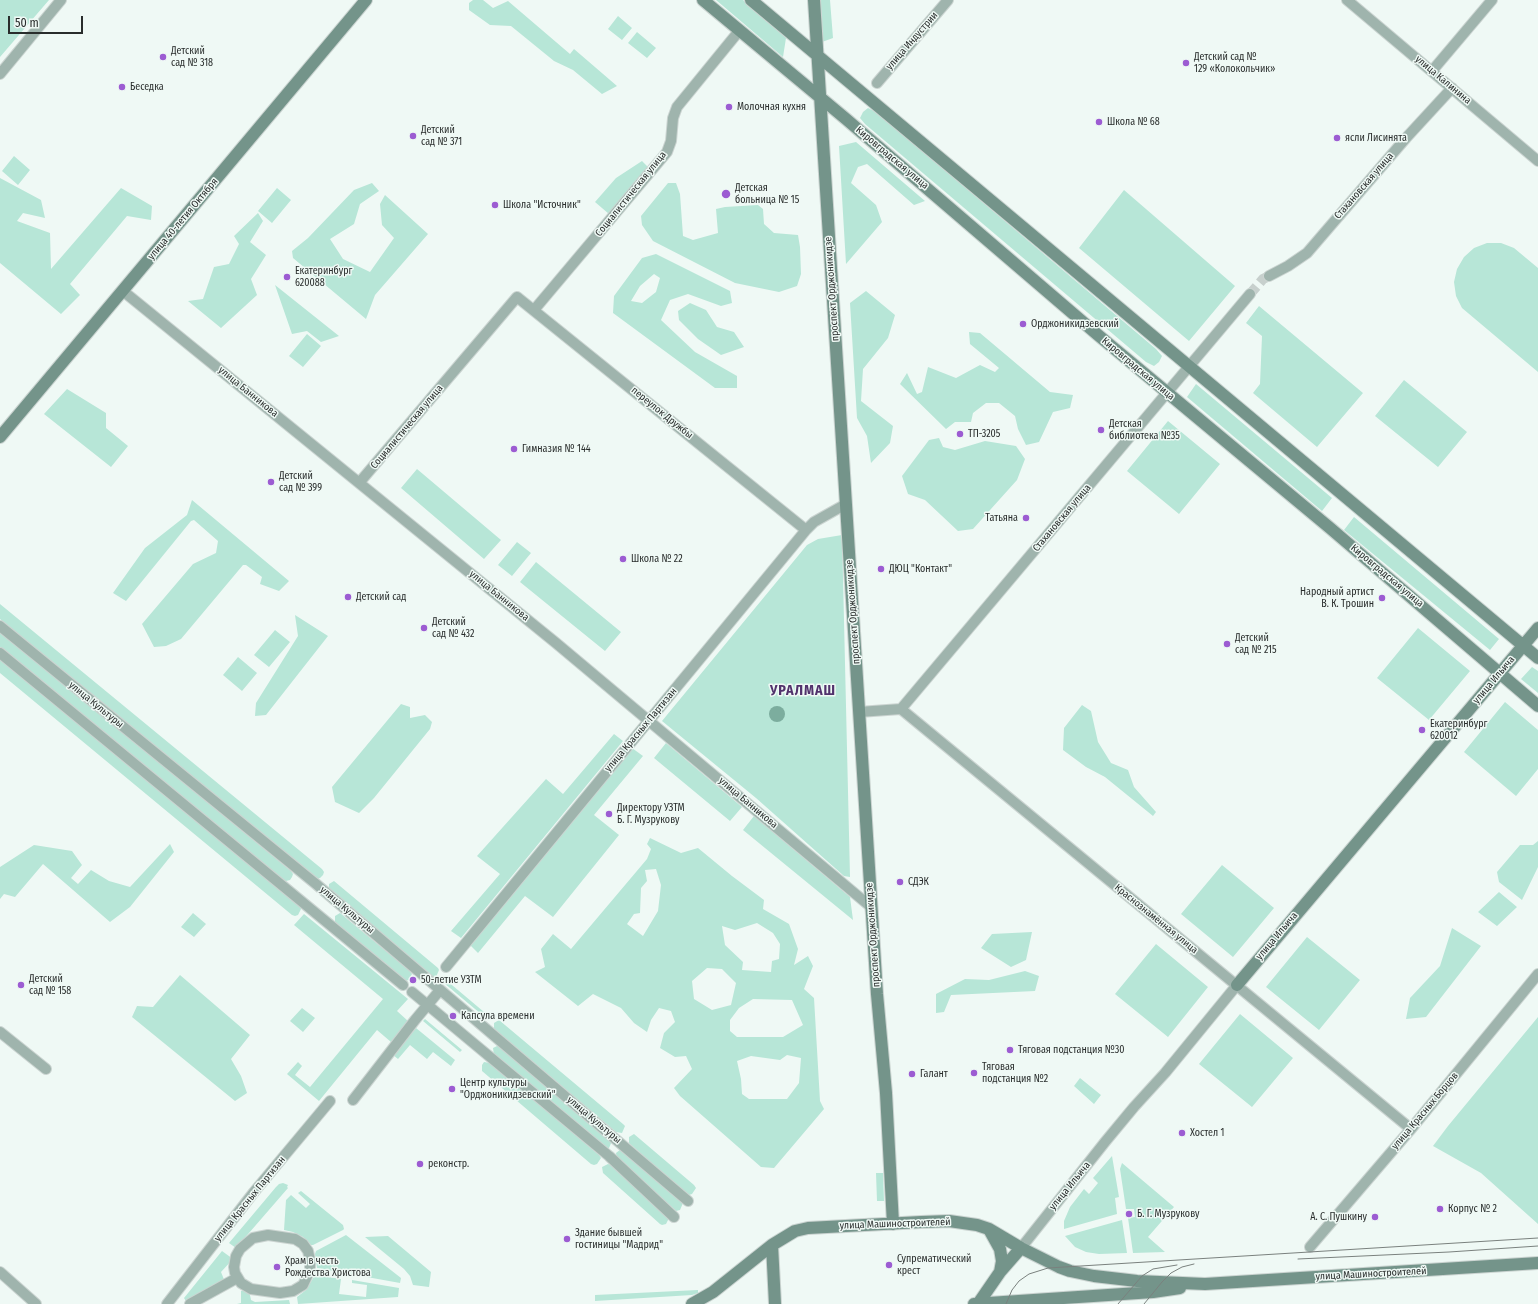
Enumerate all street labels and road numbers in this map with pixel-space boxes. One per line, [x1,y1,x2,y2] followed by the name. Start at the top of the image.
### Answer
[884,10,940,72] street label: улица Индустрии
[1413,53,1473,107] street label: улица Калинина
[853,124,931,192] street label: Кировградская улица
[593,149,669,239] street label: Социалистическая улица
[1332,150,1396,222] street label: Стахановская улица
[145,176,221,262] street label: улица 40-летия Октября
[822,236,842,342] street label: проспект Орджоникидзе
[1099,335,1177,403] street label: Кировградская улица
[216,364,280,420] street label: улица Банникова
[368,383,446,471] street label: Социалистическая улица
[629,385,695,441] street label: переулок Дружбы
[1030,482,1094,554] street label: Стахановская улица
[1348,542,1426,610] street label: Кировградская улица
[843,559,863,665] street label: проспект Орджоникидзе
[467,568,531,624] street label: улица Банникова
[1471,654,1517,706] street label: улица Ильича
[66,679,126,731] street label: улица Культуры
[602,686,680,774] street label: улица Красных Партизан
[716,775,780,831] street label: улица Банникова
[863,882,883,988] street label: проспект Орджоникидзе
[1112,882,1200,956] street label: Краснознамённая улица
[318,884,376,936] street label: улица Культуры
[1254,910,1300,962] street label: улица Ильича
[1389,1070,1461,1152] street label: улица Красных Борцов
[565,1094,623,1146] street label: улица Культуры
[212,1154,288,1244] street label: улица Красных Партизан
[1047,1160,1093,1212] street label: улица Ильича
[839,1216,951,1232] street label: улица Машиностроителей
[1315,1265,1427,1283] street label: улица Машиностроителей

